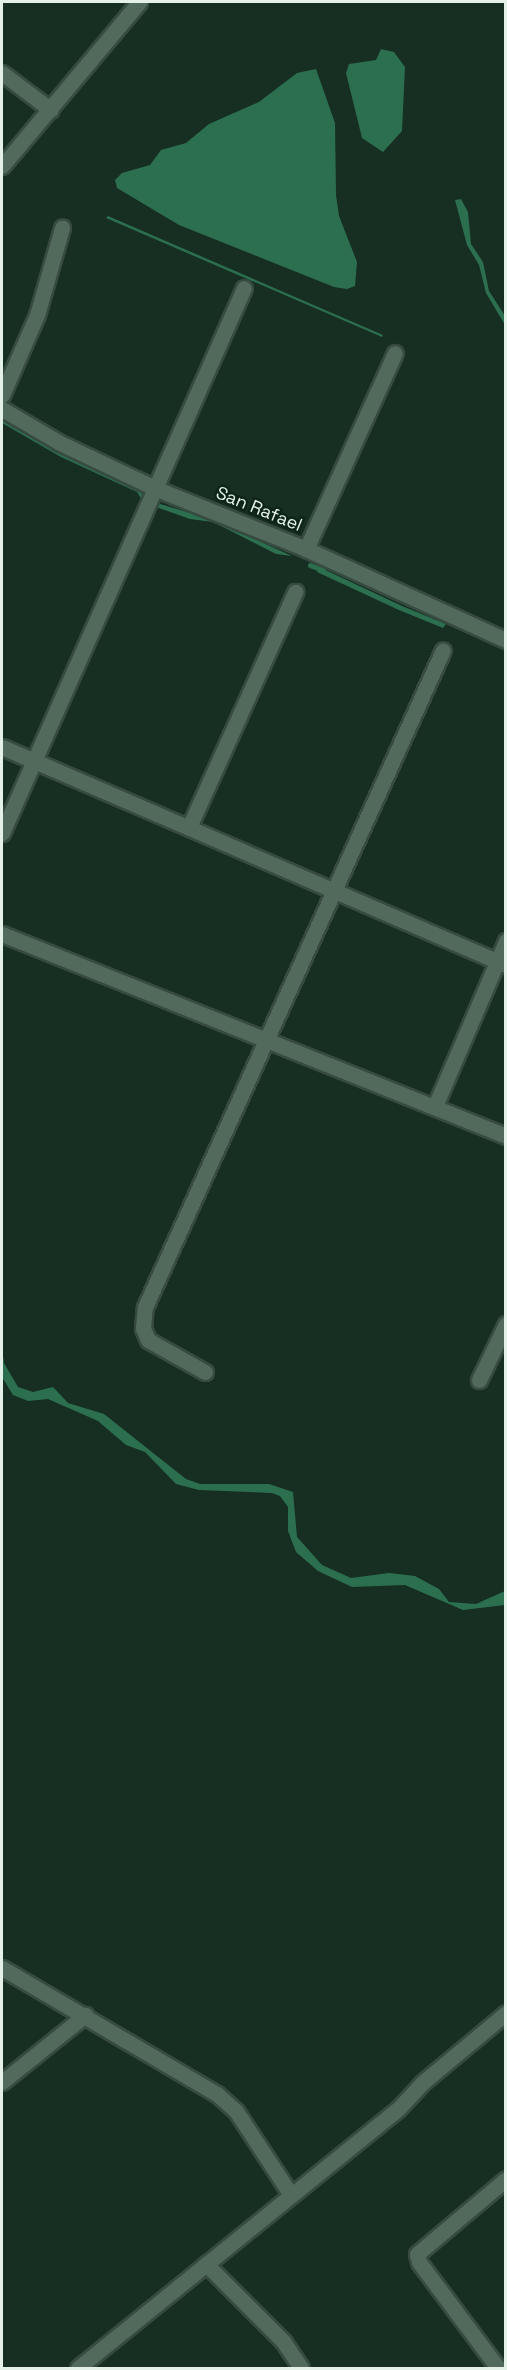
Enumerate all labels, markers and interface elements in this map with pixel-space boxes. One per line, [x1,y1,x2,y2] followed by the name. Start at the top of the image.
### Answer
[213,482,305,536] street label: San Rafael

